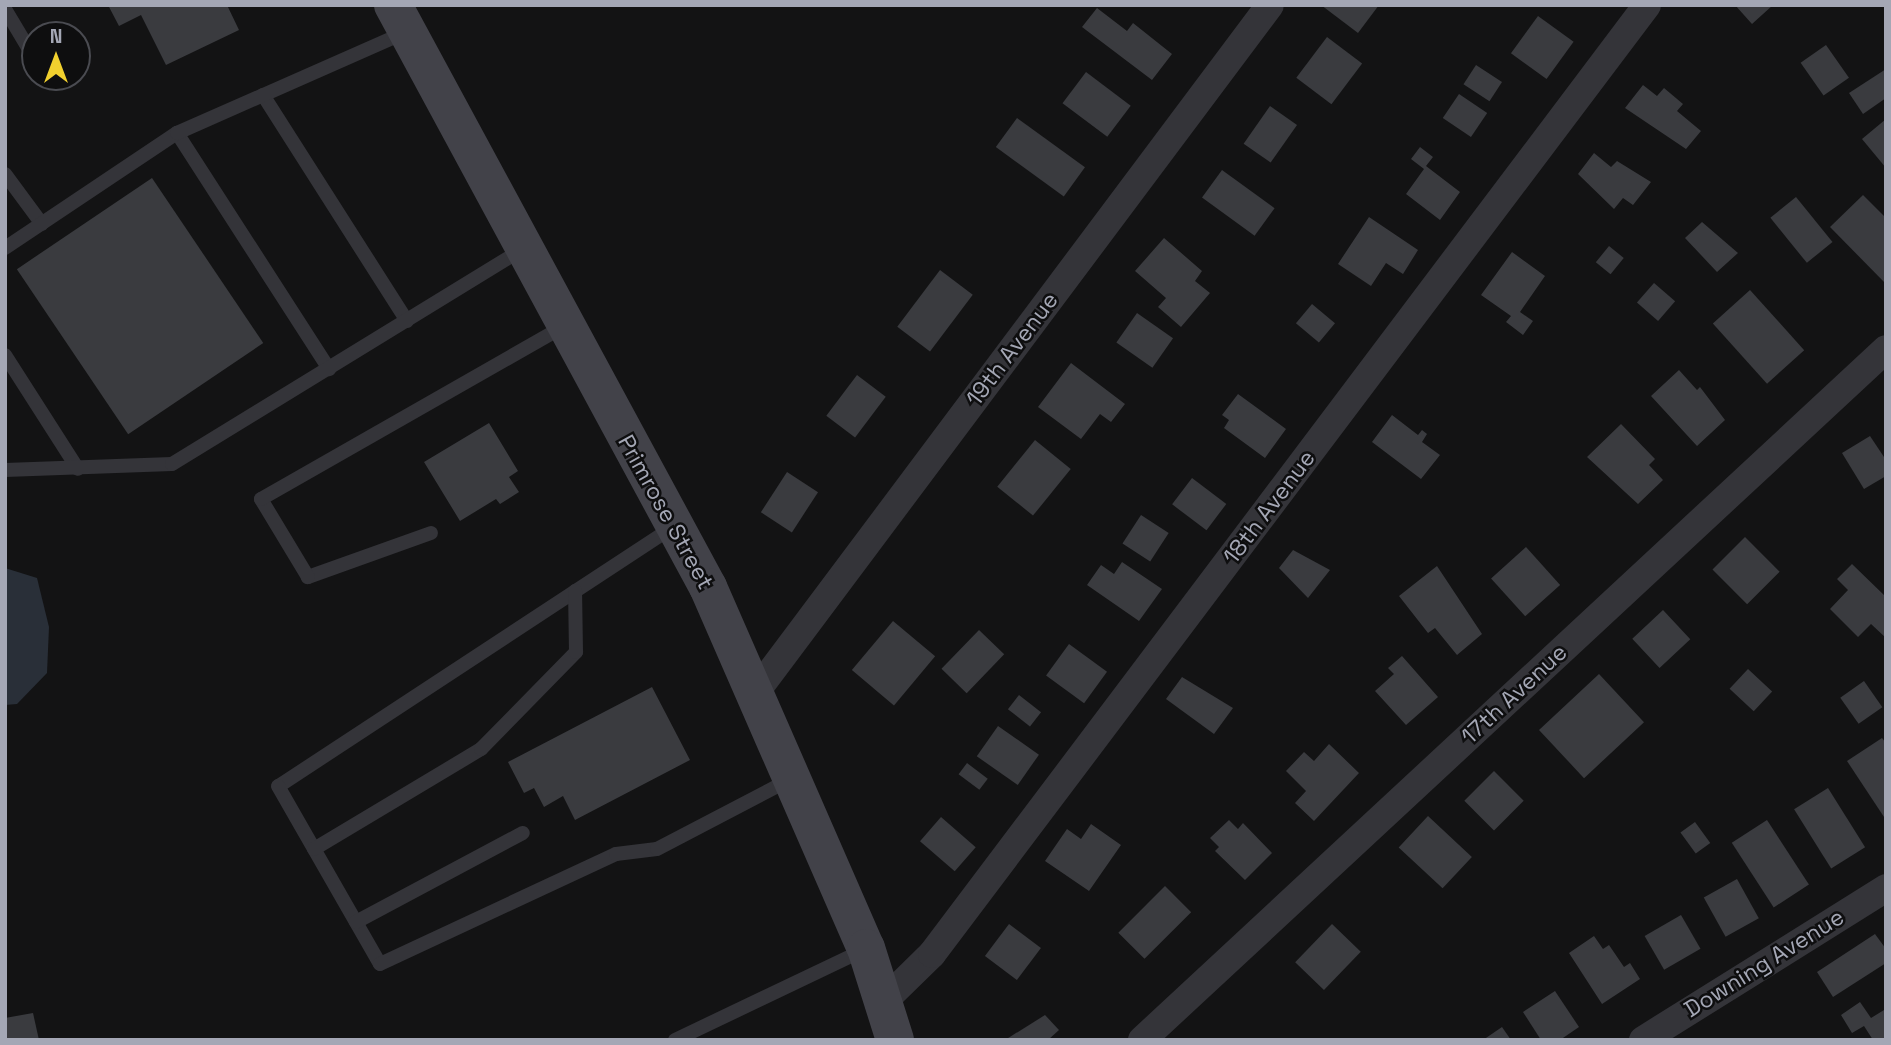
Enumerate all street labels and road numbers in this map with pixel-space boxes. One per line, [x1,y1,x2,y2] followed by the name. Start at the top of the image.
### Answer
[960,287,1064,411] street label: 19th Avenue
[612,430,720,594] street label: Primrose Street
[1217,444,1321,570] street label: 18th Avenue
[1455,638,1573,750] street label: 17th Avenue
[1679,903,1849,1023] street label: Downing Avenue

